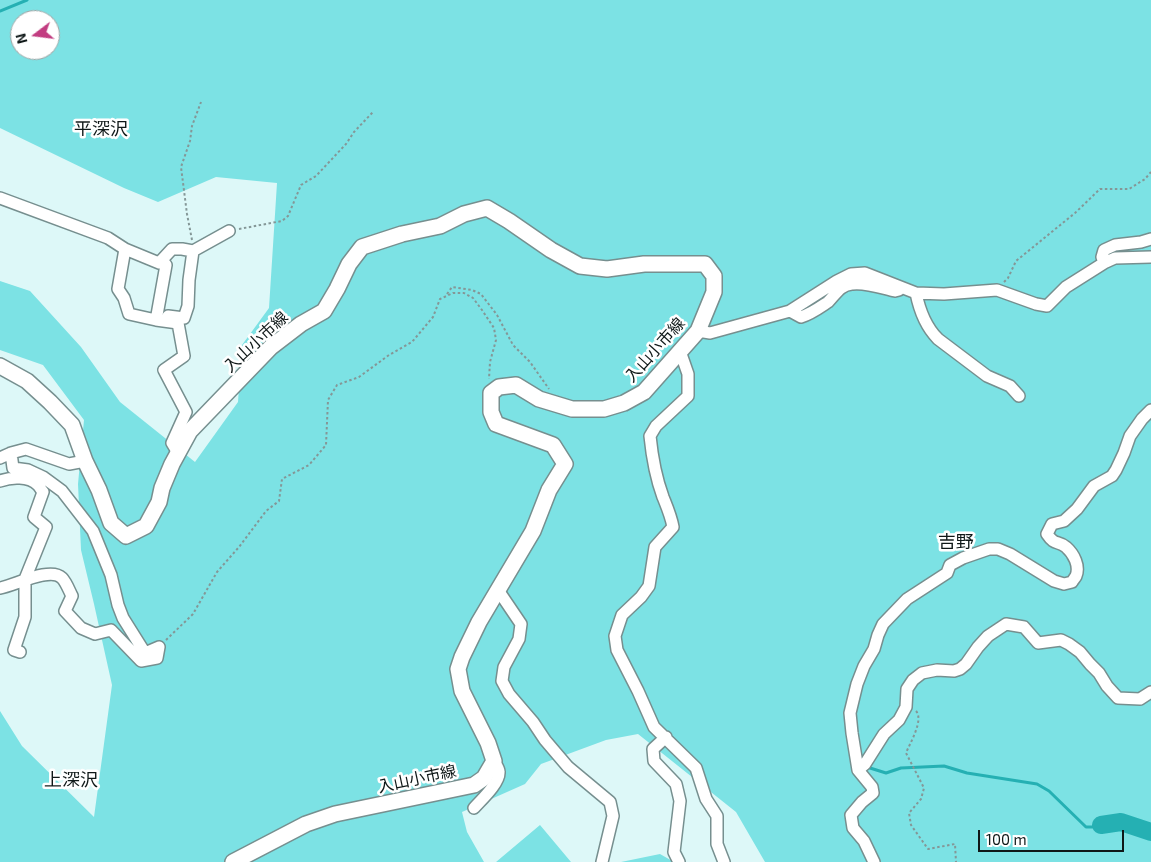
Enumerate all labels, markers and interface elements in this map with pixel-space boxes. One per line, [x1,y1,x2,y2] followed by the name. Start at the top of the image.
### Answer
[10,10,60,60] north arrow
[11,32,31,46] text: N
[74,118,128,140] district label: 平深沢
[220,308,292,376] street label: 入山小市線
[621,314,689,386] street label: 入山小市線
[938,531,974,553] district label: 吉野
[376,761,458,797] street label: 入山小市線
[44,769,98,791] district label: 上深沢
[981,820,1127,852] scale bar
[986,830,1027,848] text: 100 m

